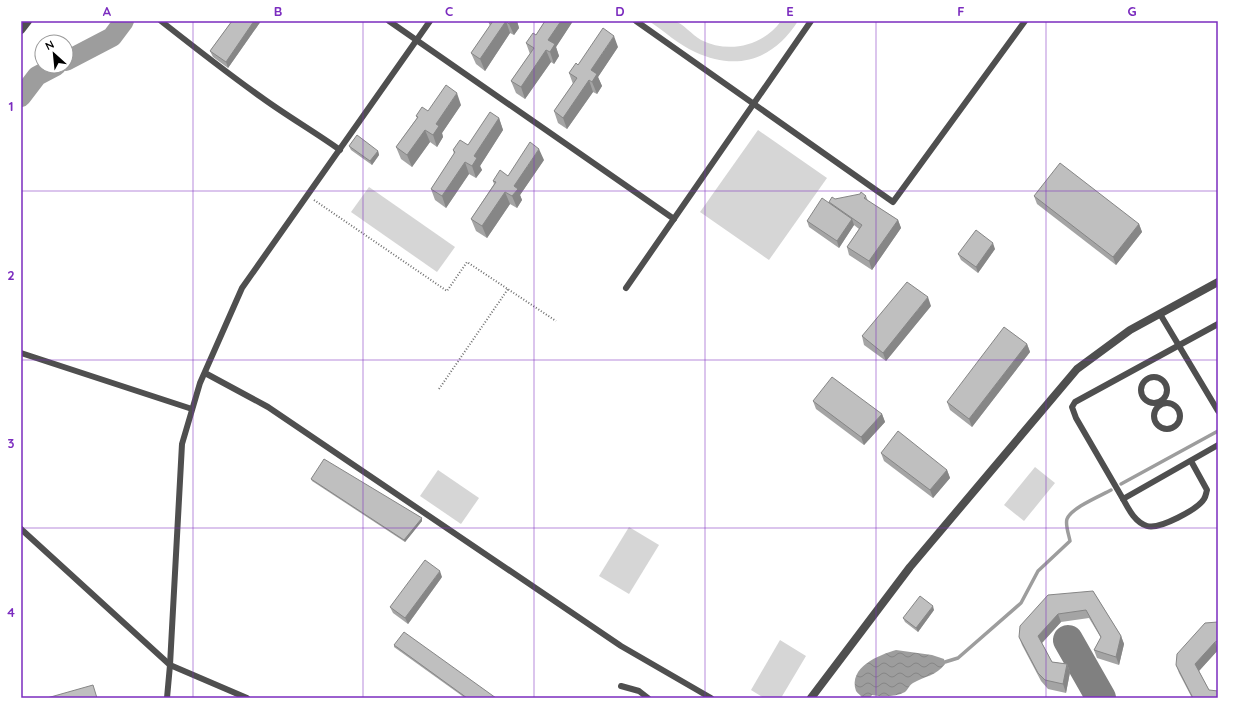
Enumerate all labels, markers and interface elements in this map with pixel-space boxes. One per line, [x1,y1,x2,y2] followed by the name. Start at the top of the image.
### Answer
[103,3,112,19] text: A
[274,3,282,19] text: B
[445,3,453,19] text: C
[615,3,625,19] text: D
[786,3,794,19] text: E
[957,3,965,19] text: F
[1127,3,1137,19] text: G
[34,34,74,74] north arrow
[43,37,56,53] text: N
[8,98,14,114] text: 1
[7,267,15,283] text: 2
[8,435,15,451] text: 3
[7,604,15,620] text: 4

